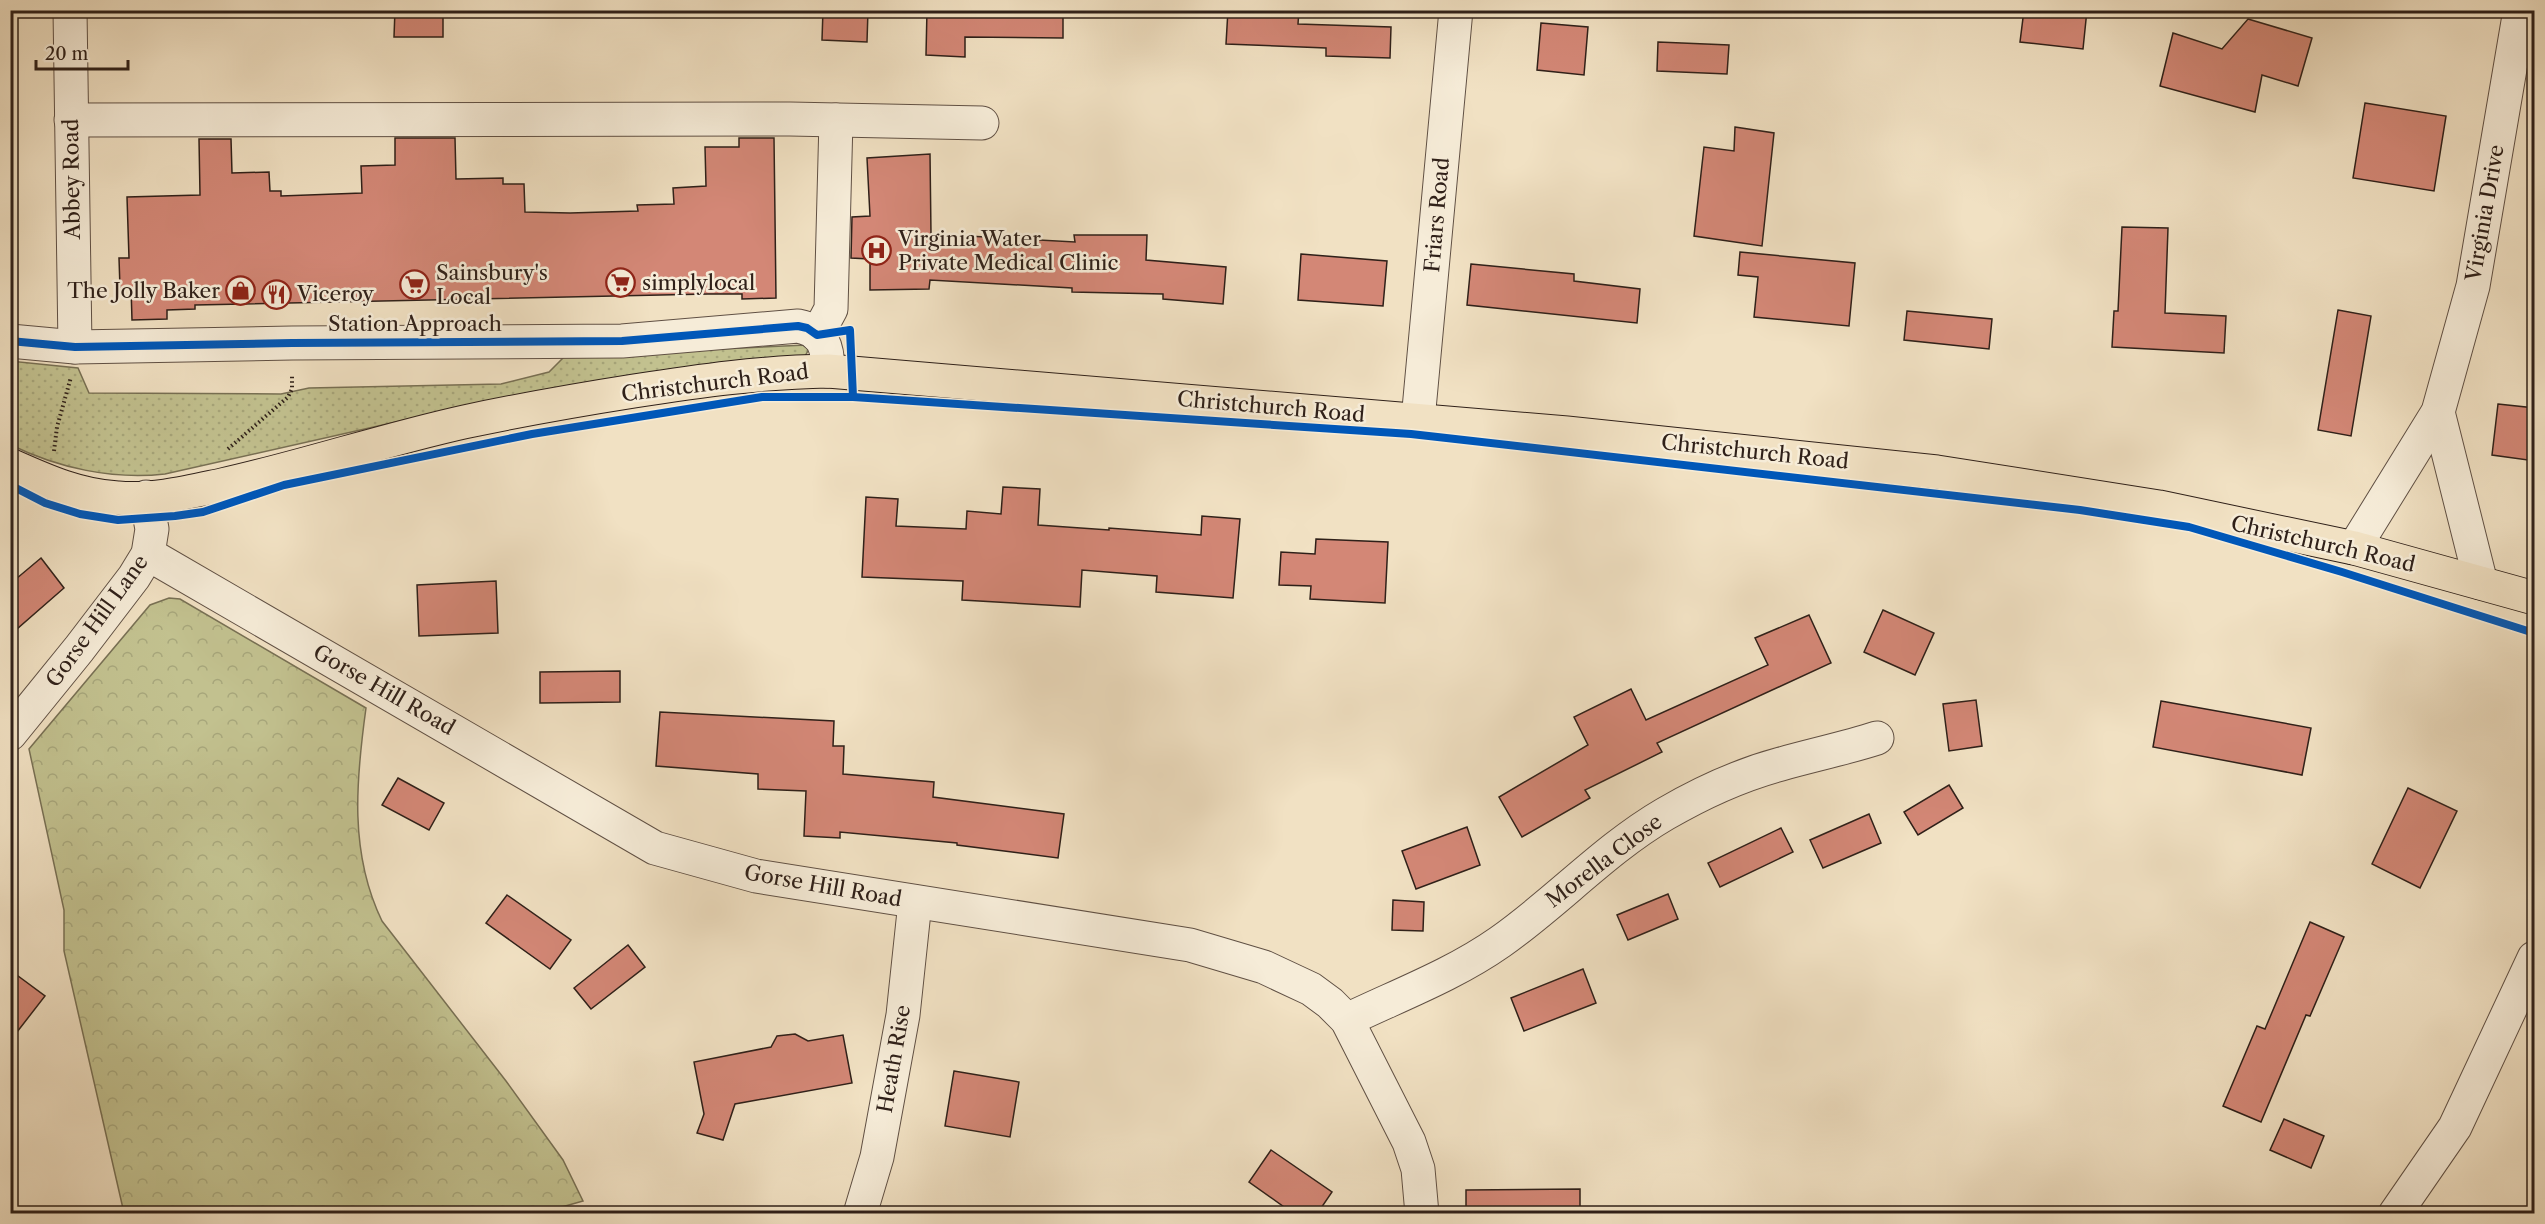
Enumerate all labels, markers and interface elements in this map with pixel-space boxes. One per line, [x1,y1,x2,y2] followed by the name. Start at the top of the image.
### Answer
[36,33,128,71] scale bar
[45,43,89,65] text: 20 m
[58,118,85,241] street label: Abbey Road
[2460,143,2509,284] street label: Virginia Drive
[1419,156,1454,274] street label: Friars Road
[897,226,1119,275] place label: Virginia Water Private Medical Clinic
[861,235,893,267] hospital icon: Virginia Water Private Medical Clinic
[436,260,548,309] place label: Sainsbury's Local
[605,267,637,299] supermarket icon: simplylocal
[399,269,431,301] supermarket icon: Sainsbury's Local
[642,270,755,295] place label: simplylocal
[225,275,257,307] shop icon: The Jolly Baker
[67,278,220,303] place label: The Jolly Baker
[260,278,292,310] restaurant icon: Viceroy
[296,281,374,306] place label: Viceroy
[328,311,502,336] street label: Station Approach
[620,359,810,406] street label: Christchurch Road
[1176,386,1366,427] street label: Christchurch Road
[1660,429,1850,474] street label: Christchurch Road
[2229,510,2418,577] street label: Christchurch Road
[40,550,153,692] street label: Gorse Hill Lane
[309,639,460,740] street label: Gorse Hill Road
[1541,809,1667,912] street label: Morella Close
[742,859,904,912] street label: Gorse Hill Road
[872,1003,915,1115] street label: Heath Rise

